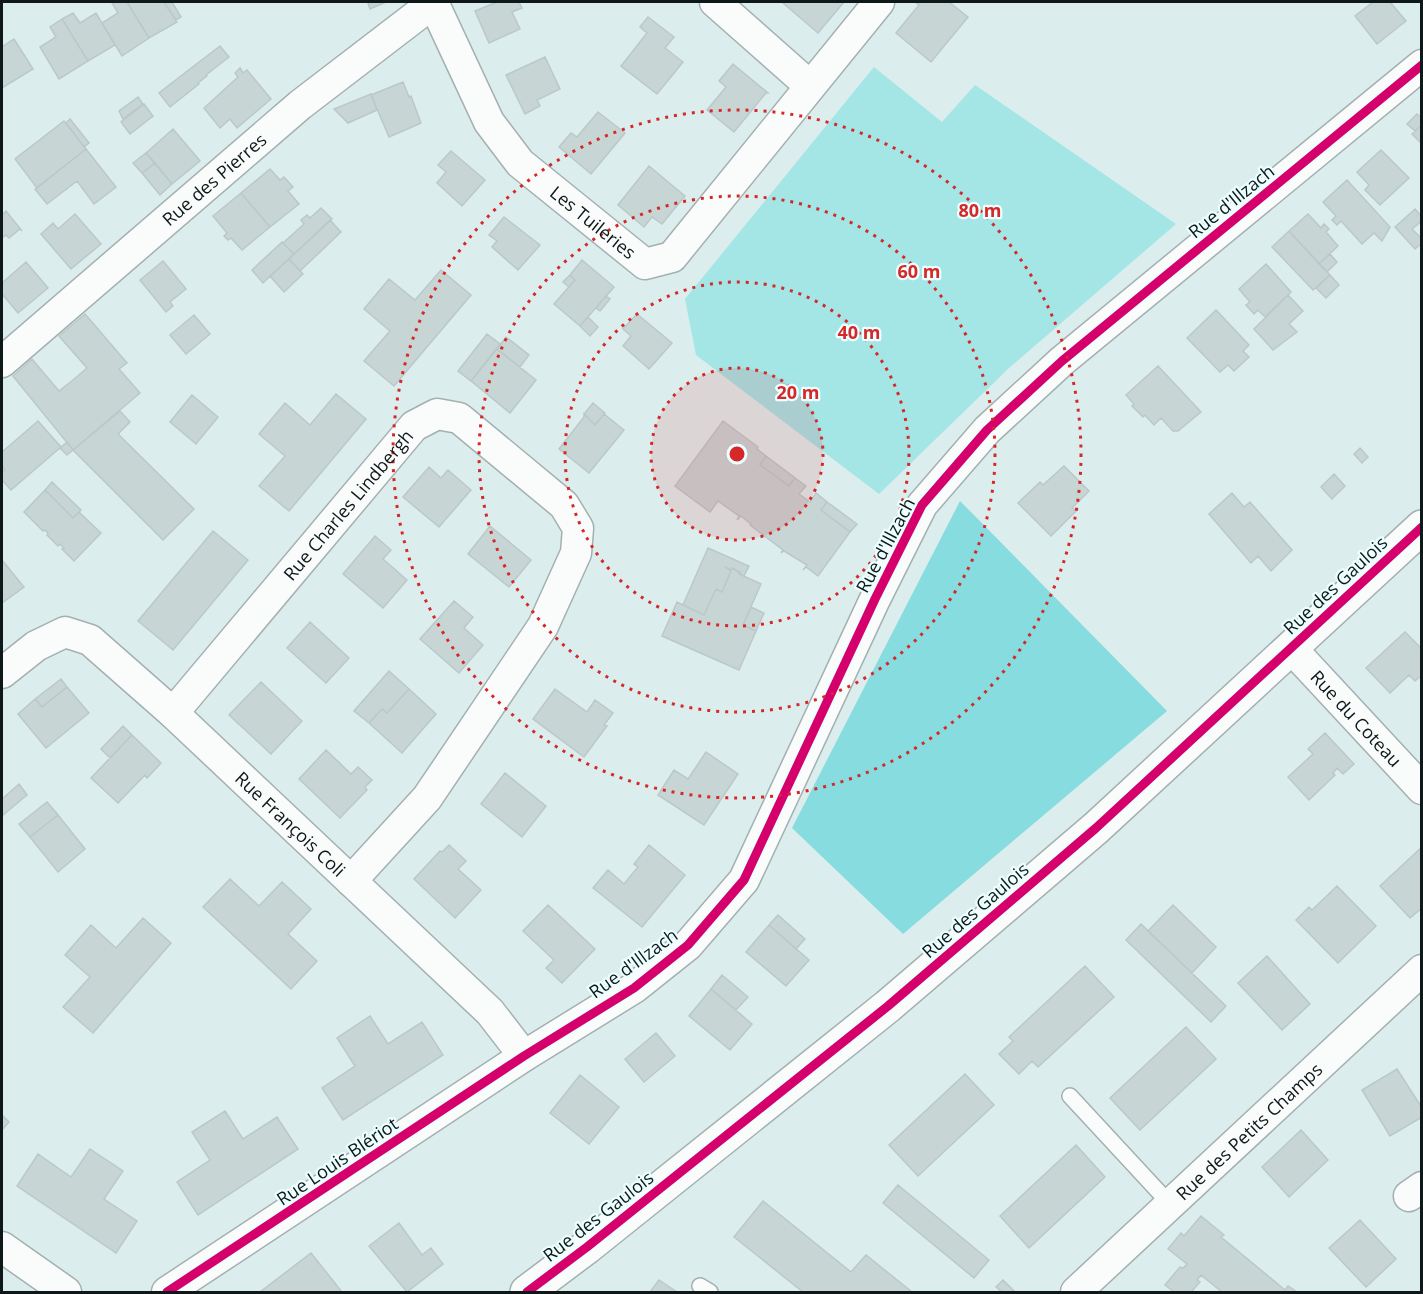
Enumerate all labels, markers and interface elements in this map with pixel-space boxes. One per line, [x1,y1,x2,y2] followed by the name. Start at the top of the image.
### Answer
[157,128,271,231] street label: Rue des Pierres
[1183,159,1279,243] street label: Rue d'Illzach
[545,180,641,264] street label: Les Tuileries
[959,198,1001,222] text: 80 m
[898,259,940,283] text: 60 m
[838,320,880,344] text: 40 m
[777,380,819,404] text: 20 m
[278,424,418,585] street label: Rue Charles Lindbergh
[727,444,747,464] centre of rings
[850,493,920,597] street label: Rue d'Illzach
[1278,531,1392,639] street label: Rue des Gaulois
[1306,665,1407,772] street label: Rue du Coteau
[230,766,351,882] street label: Rue François Coli
[917,857,1033,963] street label: Rue des Gaulois
[584,923,682,1003] street label: Rue d'Illzach
[1170,1057,1327,1205] street label: Rue des Petits Champs
[272,1112,402,1210] street label: Rue Louis Blériot
[538,1165,658,1267] street label: Rue des Gaulois

